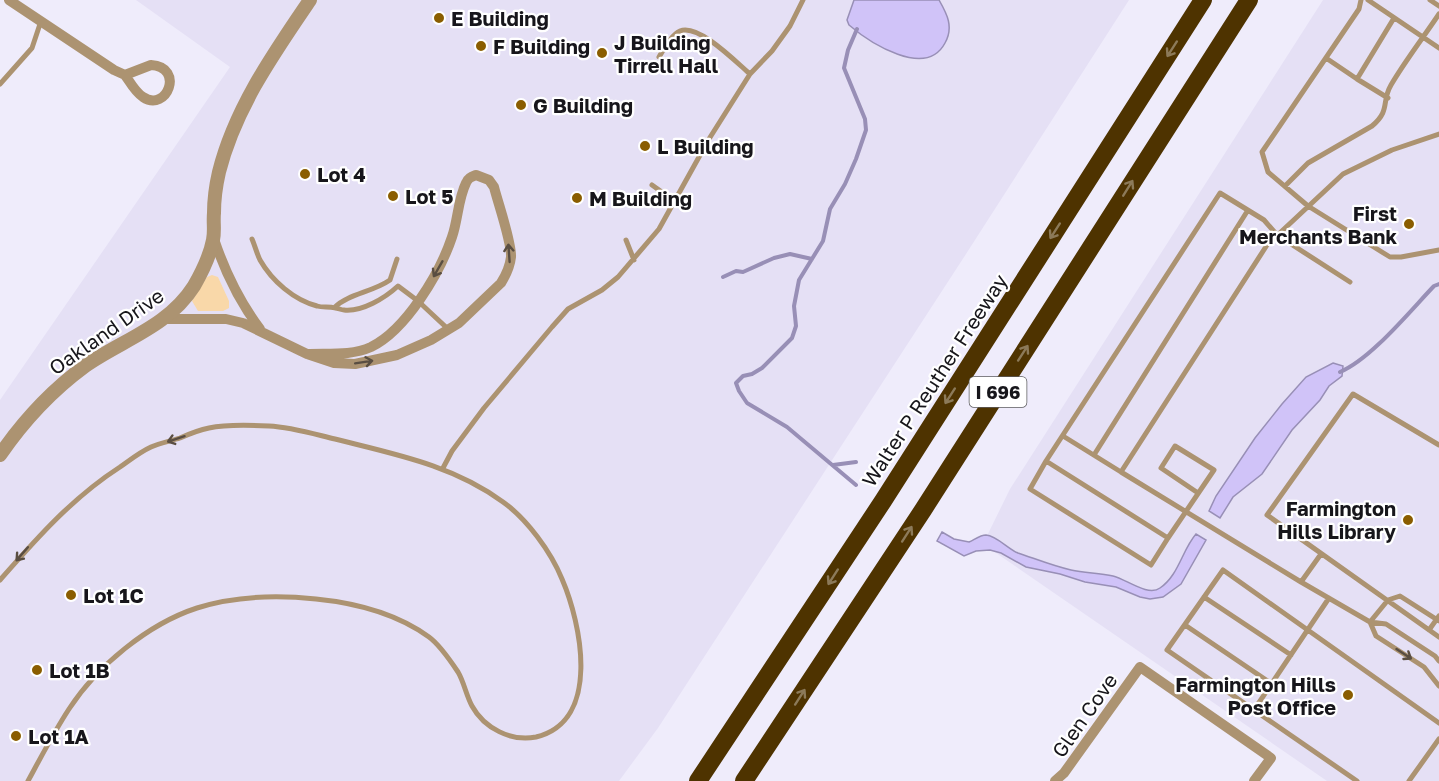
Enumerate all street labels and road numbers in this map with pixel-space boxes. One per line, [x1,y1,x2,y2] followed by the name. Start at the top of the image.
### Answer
[856,269,1012,491] street label: Walter P Reuther Freeway
[44,283,168,379] street label: Oakland Drive
[970,377,1026,407] road number: I 696
[1046,668,1122,762] street label: Glen Cove

